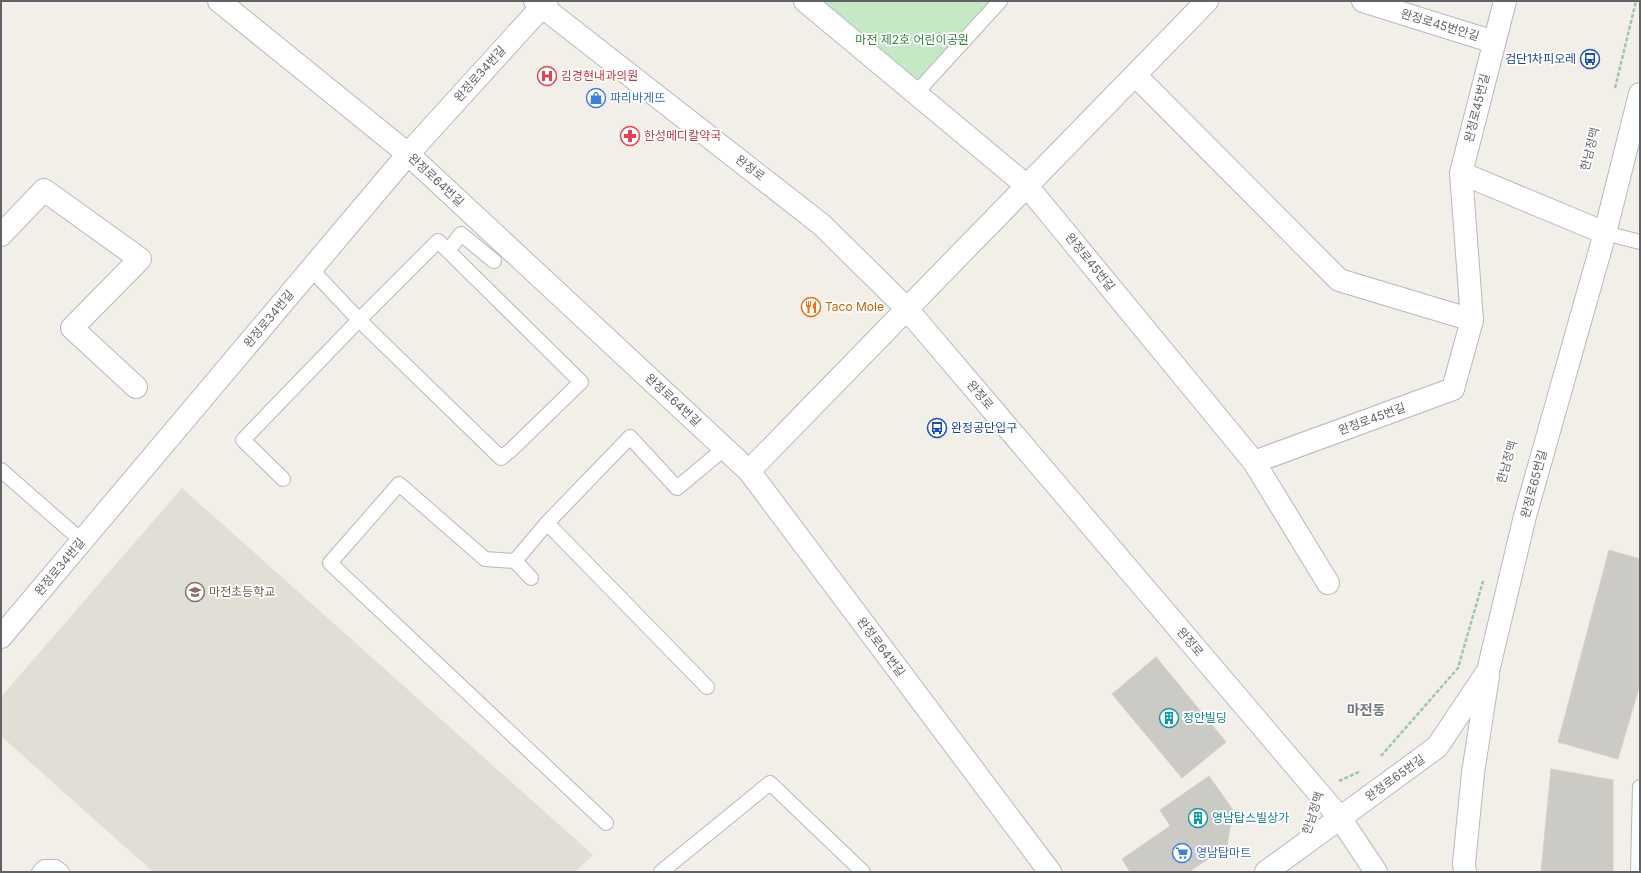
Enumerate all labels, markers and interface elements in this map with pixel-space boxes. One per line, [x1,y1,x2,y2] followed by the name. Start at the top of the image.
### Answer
[1399,5,1481,44] street label: 완정로45번안길
[855,32,969,47] park label: 마전 제2호 어린이공원
[451,42,509,105] street label: 완정로34번길
[1579,48,1601,70] bus stop icon: 검단1차피오레
[1505,51,1576,66] place label: 검단1차피오레
[536,65,558,87] hospital icon: 김경현내과의원
[561,68,638,83] place label: 김경현내과의원
[1461,72,1492,144] street label: 완정로45번길
[585,87,607,109] shop icon: 파리바게뜨
[610,90,665,105] place label: 파리바게뜨
[619,125,641,147] pharmacy icon: 한성메디칼약국
[1577,126,1602,172] street label: 한남정맥
[644,128,721,143] place label: 한성메디칼약국
[405,150,467,209] street label: 완정로64번길
[733,151,768,184] street label: 완정로
[1062,230,1118,294] street label: 완정로45번길
[240,287,297,350] street label: 완정로34번길
[800,296,822,318] restaurant icon: Taco Mole
[825,299,884,314] place label: Taco Mole
[642,370,704,429] street label: 완정로64번길
[964,377,997,412] street label: 완정로
[1336,399,1407,438] street label: 완정로45번길
[926,417,948,439] bus stop icon: 완정공단입구
[951,420,1017,435] place label: 완정공단입구
[1493,439,1520,485] street label: 한남정맥
[1517,448,1550,520] street label: 완정로65번길
[31,535,88,598] street label: 완정로34번길
[184,581,206,603] school or university icon: 마전초등학교
[209,584,275,599] place label: 마전초등학교
[854,614,909,679] street label: 완정로64번길
[1174,624,1207,659] street label: 완정로
[1347,701,1385,718] district label: 마전동
[1158,707,1180,729] building icon: 정안빌딩
[1183,710,1227,725] place label: 정안빌딩
[1362,751,1427,804] street label: 완정로65번길
[1299,790,1326,836] street label: 한남정맥
[1187,807,1209,829] building icon: 영남탑스빌상가
[1212,810,1289,825] place label: 영남탑스빌상가
[1171,842,1193,864] supermarket icon: 영남탑마트
[1196,845,1251,860] place label: 영남탑마트

